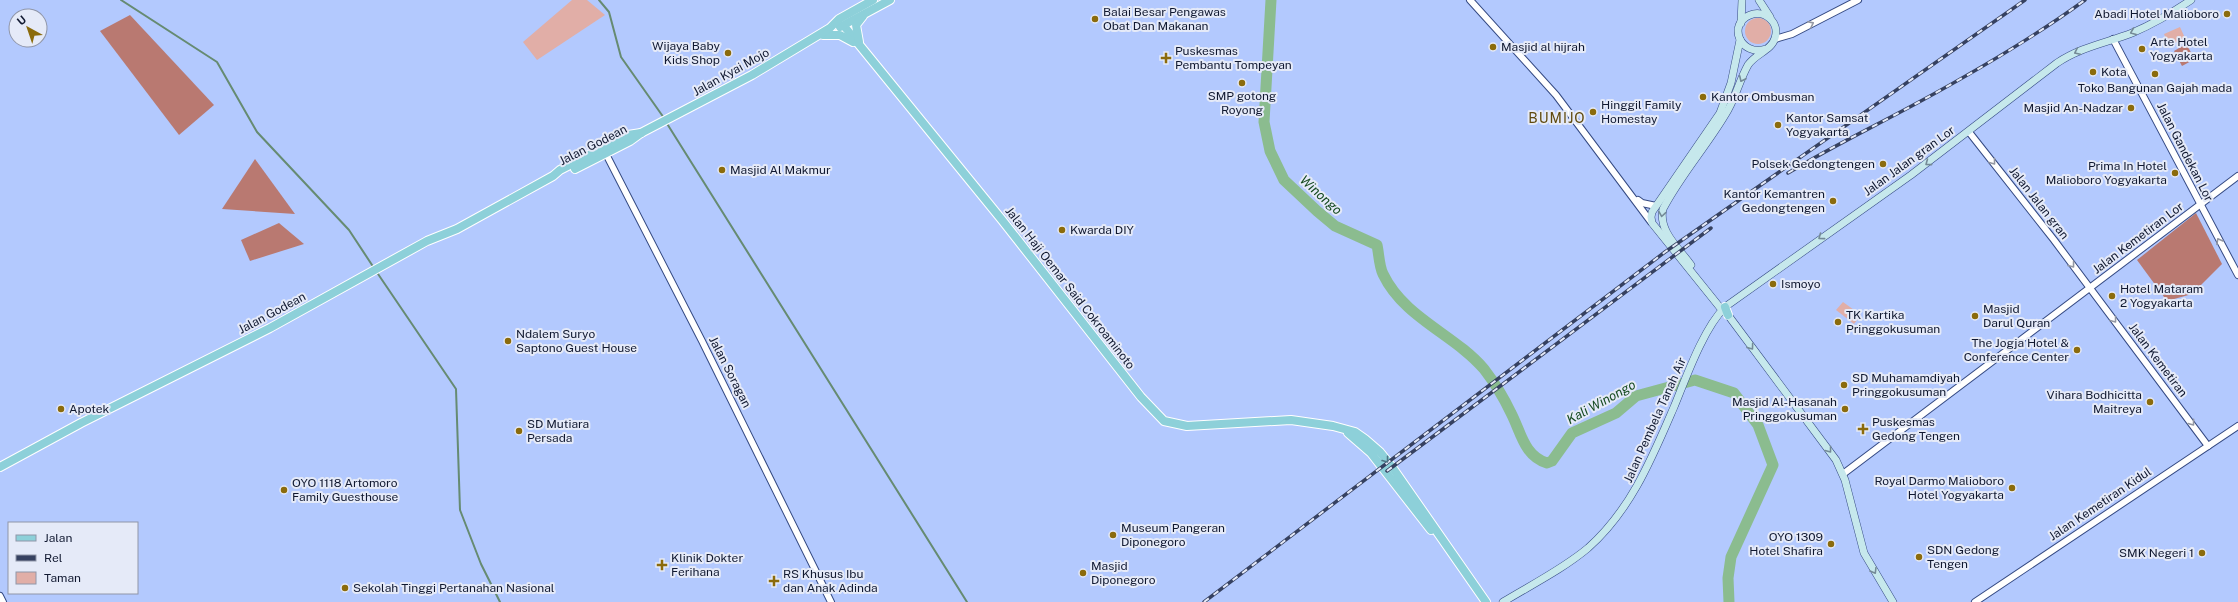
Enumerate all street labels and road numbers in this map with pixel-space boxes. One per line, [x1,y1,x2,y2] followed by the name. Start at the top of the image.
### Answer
[690,45,772,99] street label: Jalan Kyai Mojo
[2154,100,2216,204] street label: Jalan Gandekan Lor
[557,122,629,168] street label: Jalan Godean
[1861,123,1958,199] street label: Jalan Jalan gran Lor
[2006,164,2072,242] street label: Jalan Jalan gran
[2090,199,2186,277] street label: Jalan Kemetiran Lor
[1002,204,1138,372] street label: Jalan Haji Oemar Said Cokroaminoto
[236,289,308,337] street label: Jalan Godean
[2126,320,2190,400] street label: Jalan Kemetiran
[706,334,754,410] street label: Jalan Soragan
[1621,355,1689,485] street label: Jalan Pembela Tanah Air
[2046,464,2154,544] street label: Jalan Kemetiran Kidul

